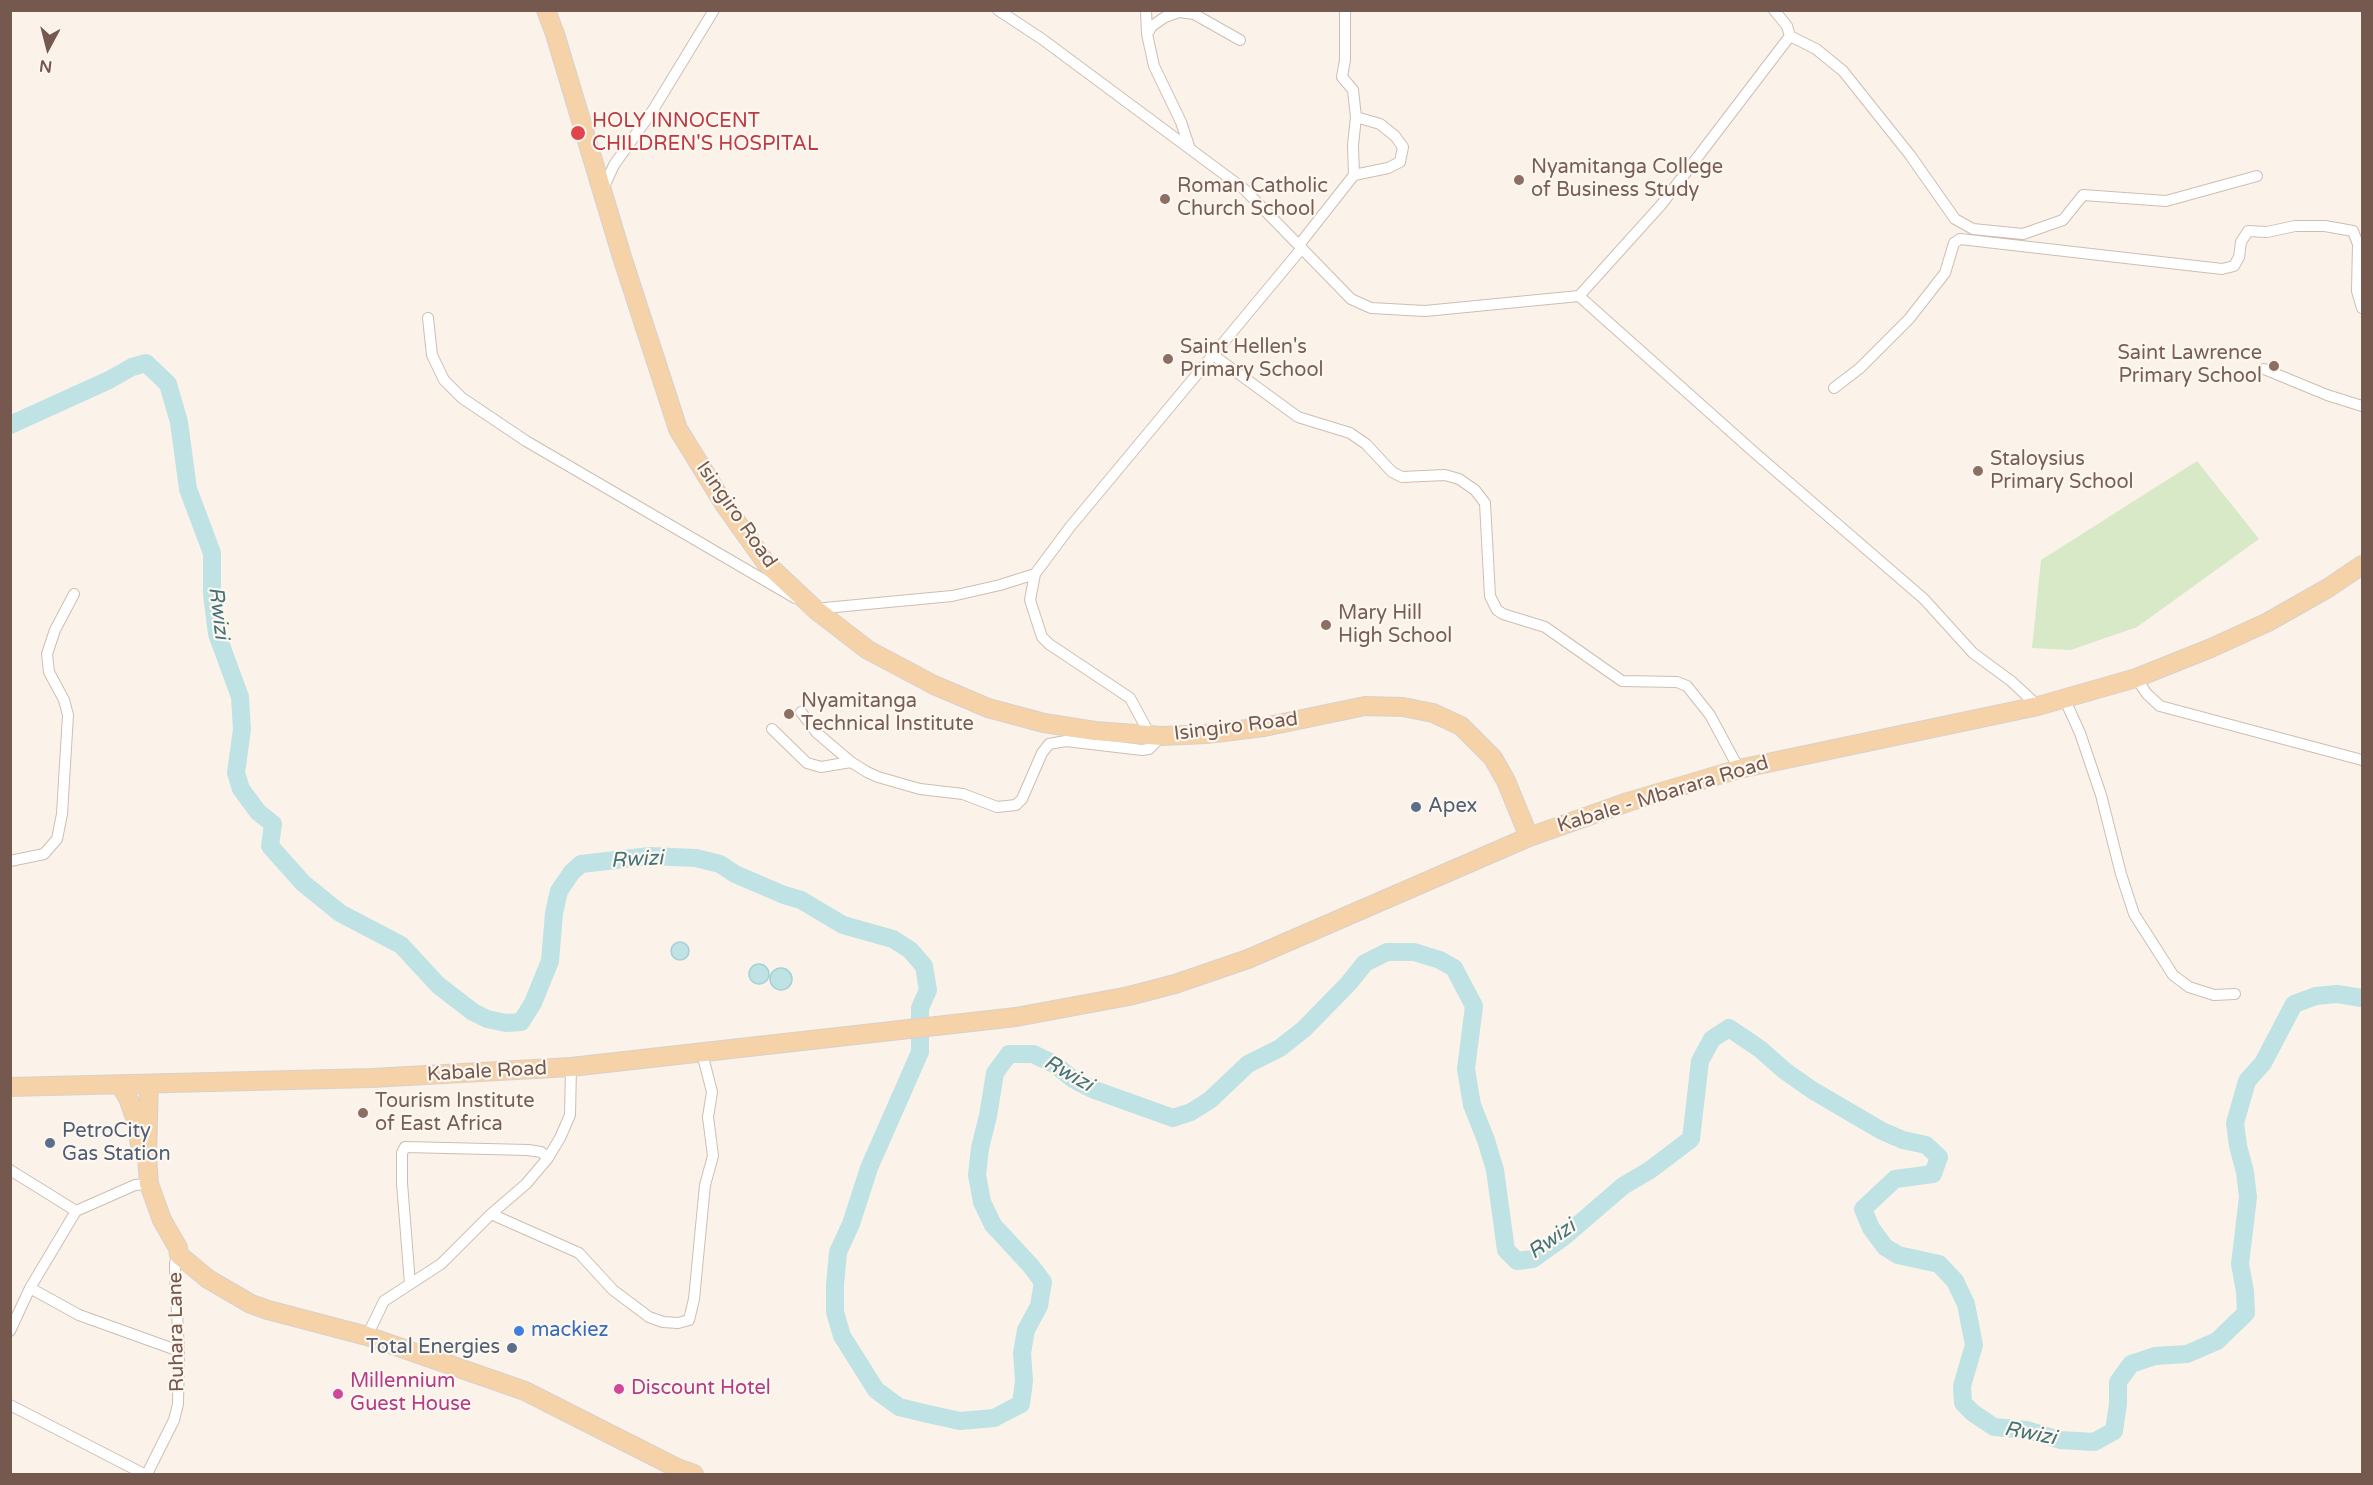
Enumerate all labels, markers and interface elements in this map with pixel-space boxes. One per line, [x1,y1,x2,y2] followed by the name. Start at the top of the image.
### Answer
[18,18,78,78] north arrow
[38,55,53,77] text: N
[592,110,818,157] place label: HOLY INNOCENT CHILDREN'S HOSPITAL
[569,124,587,142] marker: HOLY INNOCENT CHILDREN'S HOSPITAL
[1531,156,1723,203] place label: Nyamitanga College of Business Study
[1512,173,1526,187] marker: Nyamitanga College of Business Study
[1177,175,1328,222] place label: Roman Catholic Church School
[1158,192,1172,206] marker: Roman Catholic Church School
[1180,336,1324,383] place label: Saint Hellen's Primary School
[2118,342,2262,389] place label: Saint Lawrence Primary School
[1161,352,1175,366] marker: Saint Hellen's Primary School
[2267,359,2281,373] marker: Saint Lawrence Primary School
[1990,448,2134,495] place label: Staloysius Primary School
[690,457,782,573] street label: Isingiro Road
[1971,464,1985,478] marker: Staloysius Primary School
[202,585,234,641] water label: Rwizi
[1338,602,1452,649] place label: Mary Hill High School
[1319,618,1333,632] marker: Mary Hill High School
[801,690,974,737] place label: Nyamitanga Technical Institute
[782,707,796,721] marker: Nyamitanga Technical Institute
[1173,707,1299,747] street label: Isingiro Road
[1554,751,1772,839] street label: Kabale - Mbarara Road
[1428,795,1477,819] place label: Apex
[1409,800,1423,814] marker: Apex
[610,846,664,874] water label: Rwizi
[1039,1050,1097,1098] water label: Rwizi
[426,1057,548,1087] street label: Kabale Road
[375,1090,534,1137] place label: Tourism Institute of East Africa
[356,1106,370,1120] marker: Tourism Institute of East Africa
[62,1120,171,1167] place label: PetroCity Gas Station
[43,1136,57,1150] marker: PetroCity Gas Station
[1523,1215,1581,1265] water label: Rwizi
[164,1272,190,1392] street label: Ruhara Lane
[531,1319,608,1343] place label: mackiez
[512,1324,526,1338] marker: mackiez
[366,1336,500,1360] place label: Total Energies
[505,1341,519,1355] marker: Total Energies
[350,1370,471,1417] place label: Millennium Guest House
[631,1377,771,1401] place label: Discount Hotel
[612,1382,626,1396] marker: Discount Hotel
[331,1387,345,1401] marker: Millennium Guest House
[2002,1417,2058,1451] water label: Rwizi

